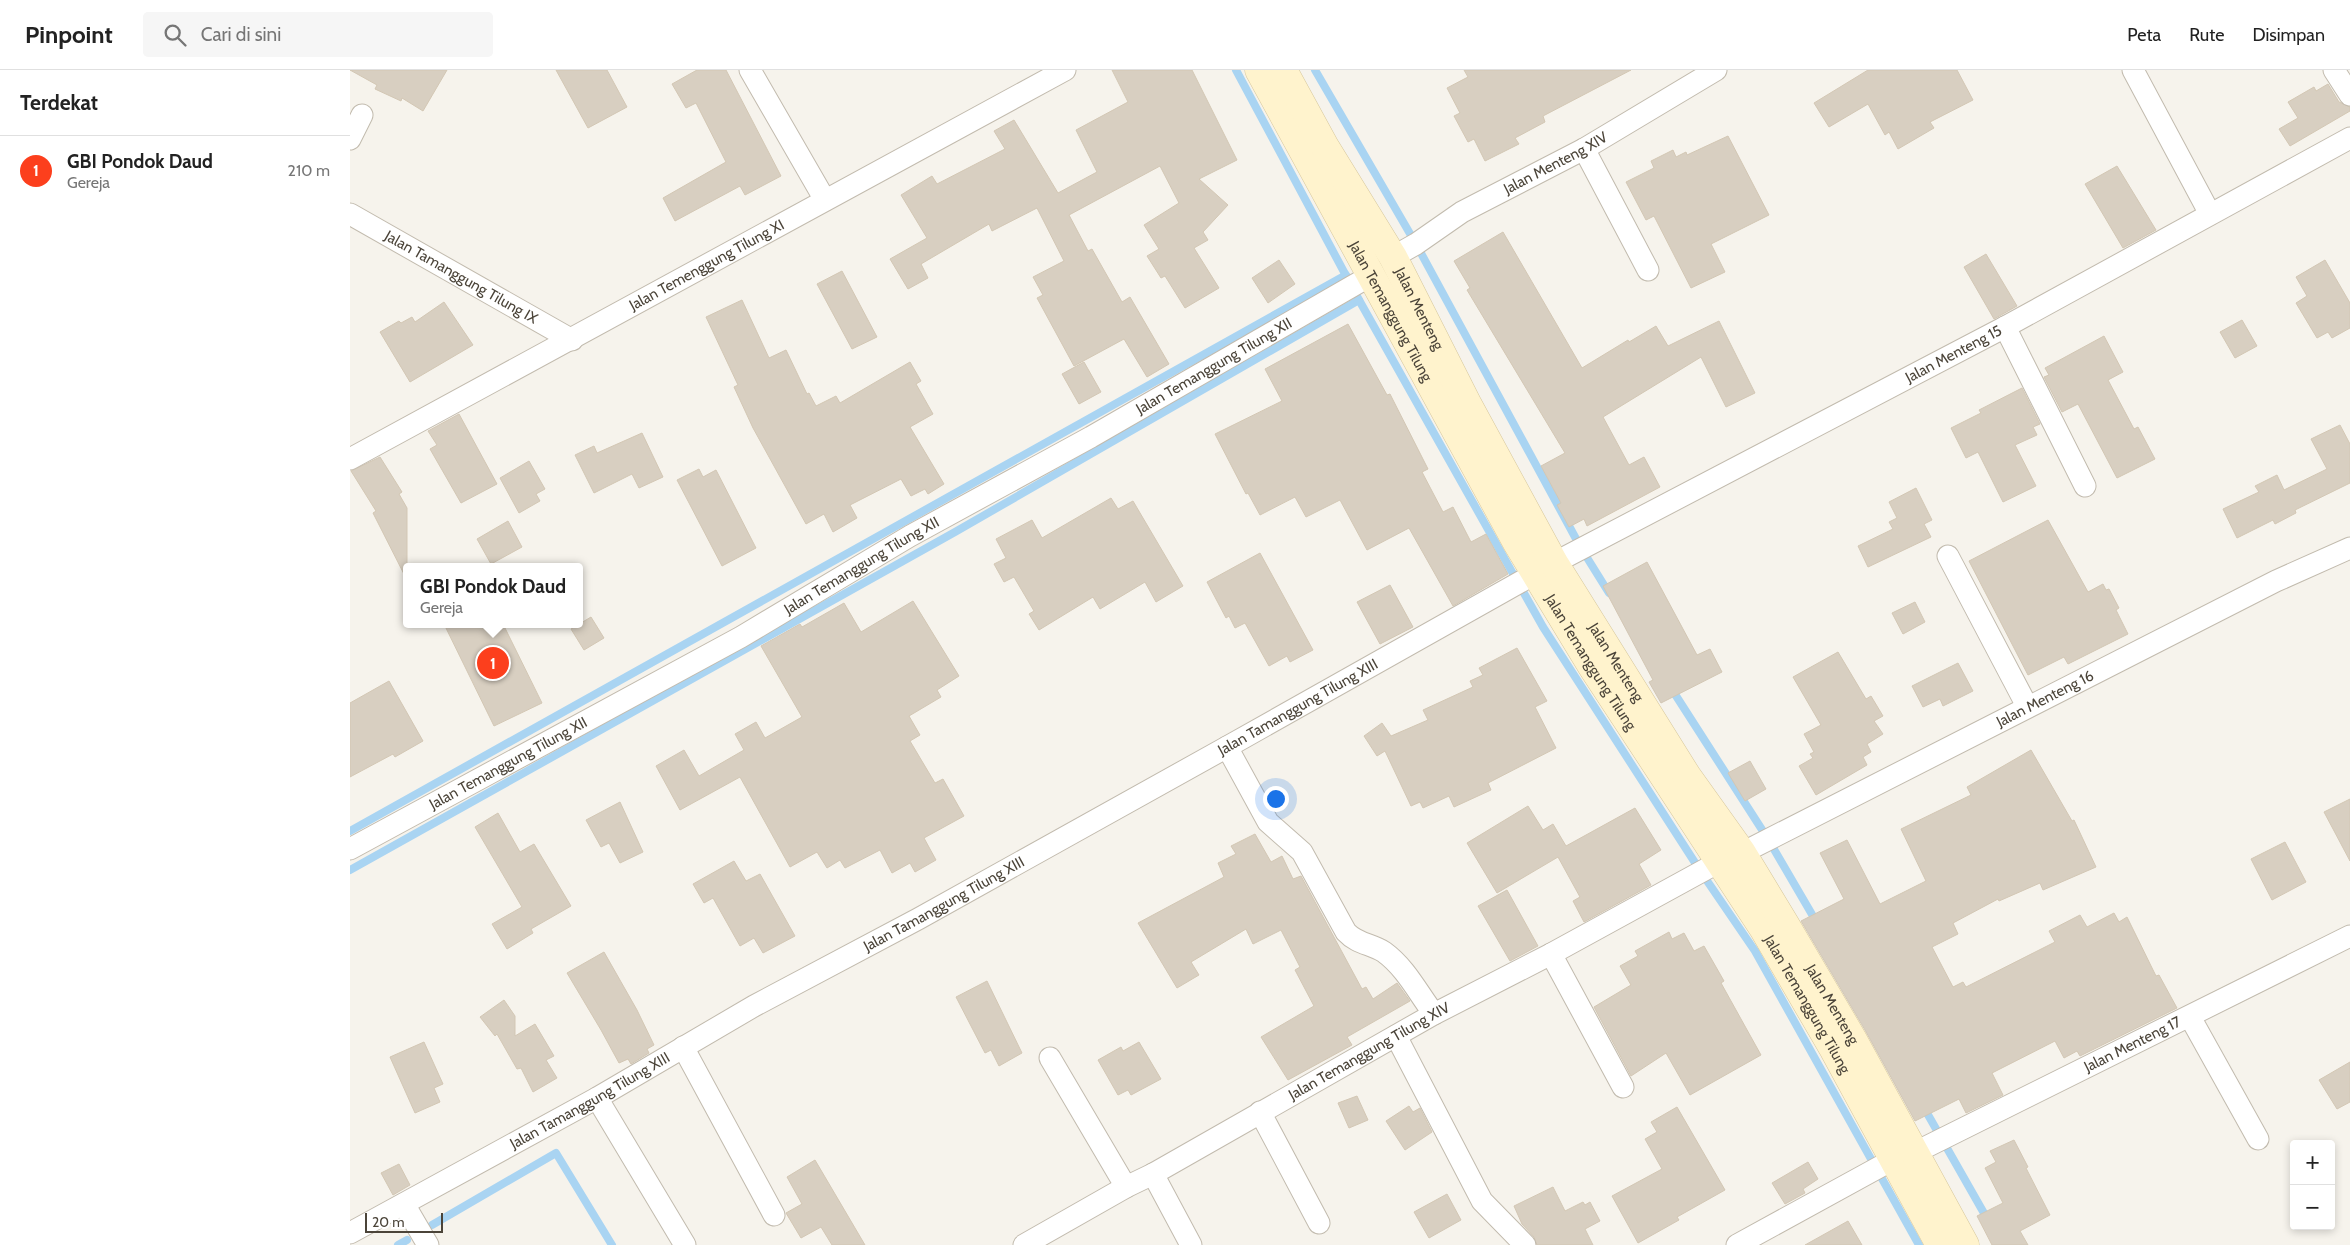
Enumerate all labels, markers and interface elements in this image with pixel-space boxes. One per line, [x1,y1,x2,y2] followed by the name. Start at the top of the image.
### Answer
[143,12,493,57] search box
[25,20,113,49] text: Pinpoint
[161,21,189,49] icon: search
[201,23,281,46] text: Cari di sini
[2127,24,2161,46] text: Peta
[2189,24,2224,46] text: Rute
[2252,24,2325,46] text: Disimpan
[20,90,98,115] text: Terdekat
[1500,128,1612,198] street label: Jalan Menteng XIV
[67,150,213,173] text: GBI Pondok Daud
[33,161,39,180] text: 1
[288,161,330,180] text: 210 m
[67,173,110,192] text: Gereja
[625,216,787,315] street label: Jalan Temenggung Tilung XI
[381,226,541,328] street label: Jalan Tamanggung Tilung IX
[1345,237,1436,385] street label: Jalan Temanggung Tilung
[1390,264,1448,353] street label: Jalan Menteng
[1132,314,1295,419] street label: Jalan Temanggung Tilung XII
[1901,321,2005,387] street label: Jalan Menteng 15
[780,513,942,619] street label: Jalan Temanggung Tilung XII
[403,563,583,628] popup
[420,575,566,598] text: GBI Pondok Daud
[1541,590,1640,734] street label: Jalan Temanggung Tilung
[420,598,463,617] text: Gereja
[1584,619,1648,706] street label: Jalan Menteng
[477,644,509,682] pin: 1
[1214,655,1381,760] street label: Jalan Tamanggung Tilung XIII
[1992,666,2097,731] street label: Jalan Menteng 16
[425,713,590,814] street label: Jalan Temanggung Tilung XII
[1263,786,1289,812] your location
[860,853,1027,956] street label: Jalan Tamanggung Tilung XIII
[1760,931,1854,1077] street label: Jalan Temanggung Tilung
[1801,960,1863,1048] street label: Jalan Menteng
[1285,998,1454,1104] street label: Jalan Temanggung Tilung XIV
[2080,1012,2184,1076] street label: Jalan Menteng 17
[506,1048,673,1153] street label: Jalan Tamanggung Tilung XIII
[2290,1140,2335,1230] map controls
[2290,1140,2335,1185] button: +
[2290,1185,2335,1230] button: −
[365,1210,442,1233] scale bar
[372,1213,405,1231] text: 20 m

